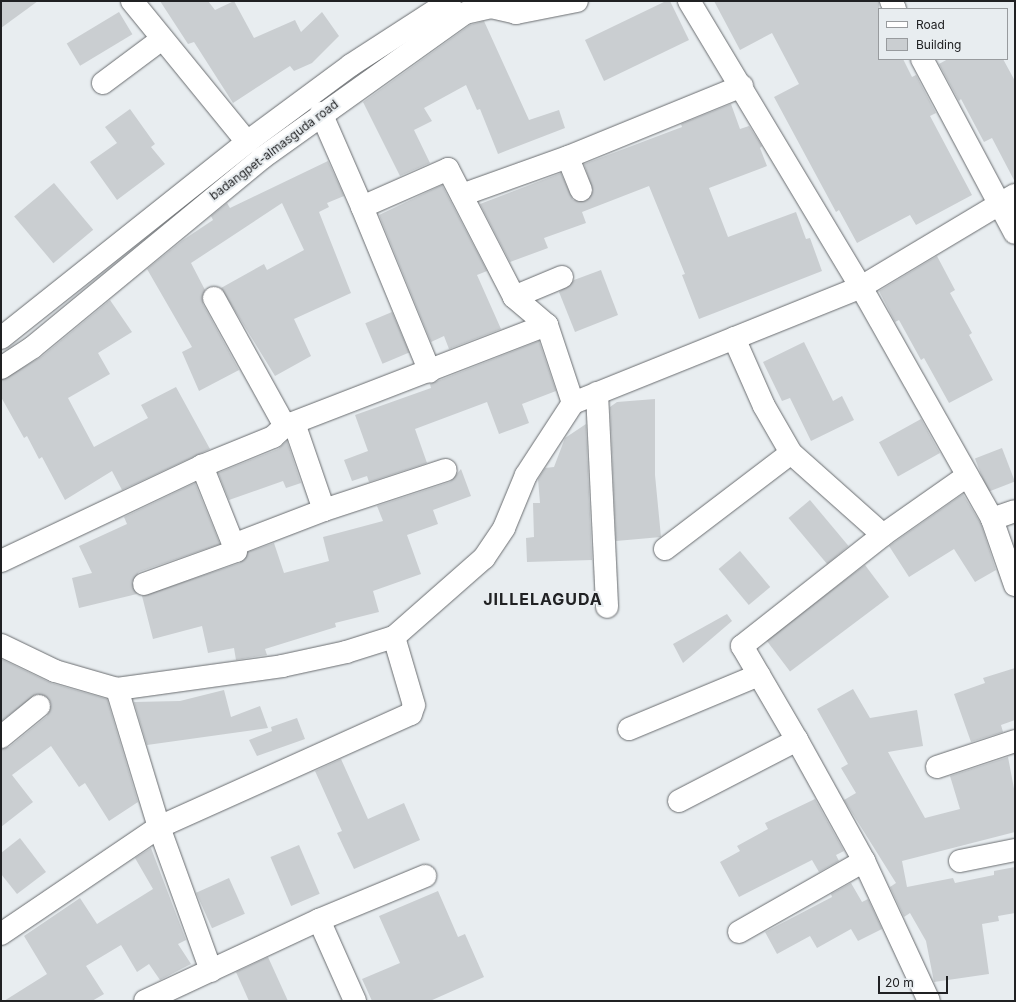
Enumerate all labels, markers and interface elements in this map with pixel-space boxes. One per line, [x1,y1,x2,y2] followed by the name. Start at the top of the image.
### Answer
[878,8,1008,60] legend
[916,17,945,32] text: Road
[916,37,961,52] text: Building
[207,97,341,203] street label: badangpet-almasguda road
[483,589,603,609] district label: JILLELAGUDA
[880,968,950,994] scale bar
[885,975,914,990] text: 20 m

